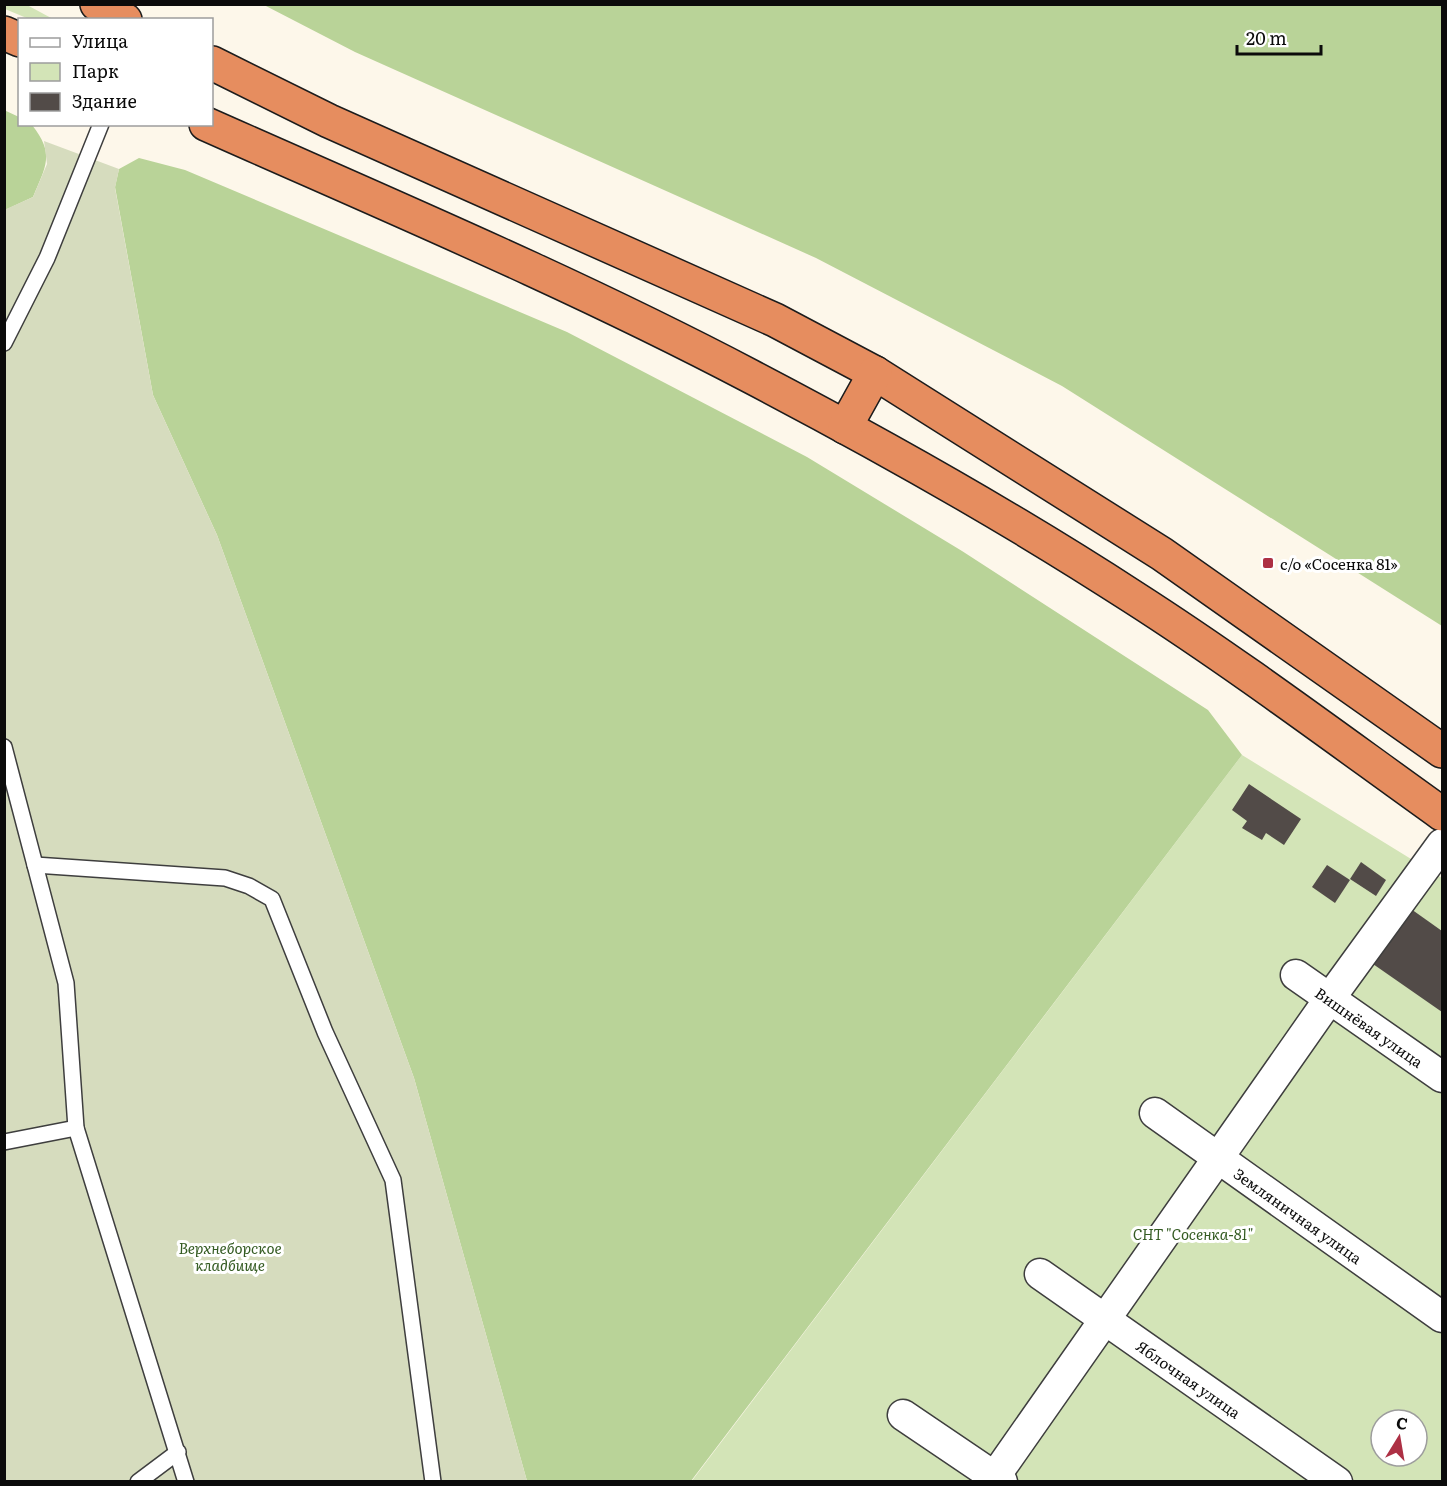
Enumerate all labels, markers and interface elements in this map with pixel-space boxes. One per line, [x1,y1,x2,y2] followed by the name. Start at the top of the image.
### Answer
[18,18,213,126] legend
[1237,18,1321,56] scale bar
[1246,24,1287,51] text: 20 m
[72,27,128,54] text: Улица
[72,57,119,84] text: Парк
[72,87,137,114] text: Здание
[1280,552,1398,575] place label: с/о «Сосенка 81»
[1261,556,1275,570] marker: с/о «Сосенка 81»
[1311,981,1429,1073] street label: Вишнёвая улица
[1230,1161,1368,1269] street label: Земляничная улица
[1133,1222,1253,1245] park label: СНТ "Сосенка-81"
[178,1236,282,1276] park label: Верхнеборское кладбище
[1132,1334,1247,1424] street label: Яблочная улица
[1369,1408,1429,1468] north arrow
[1394,1409,1410,1435] text: С

